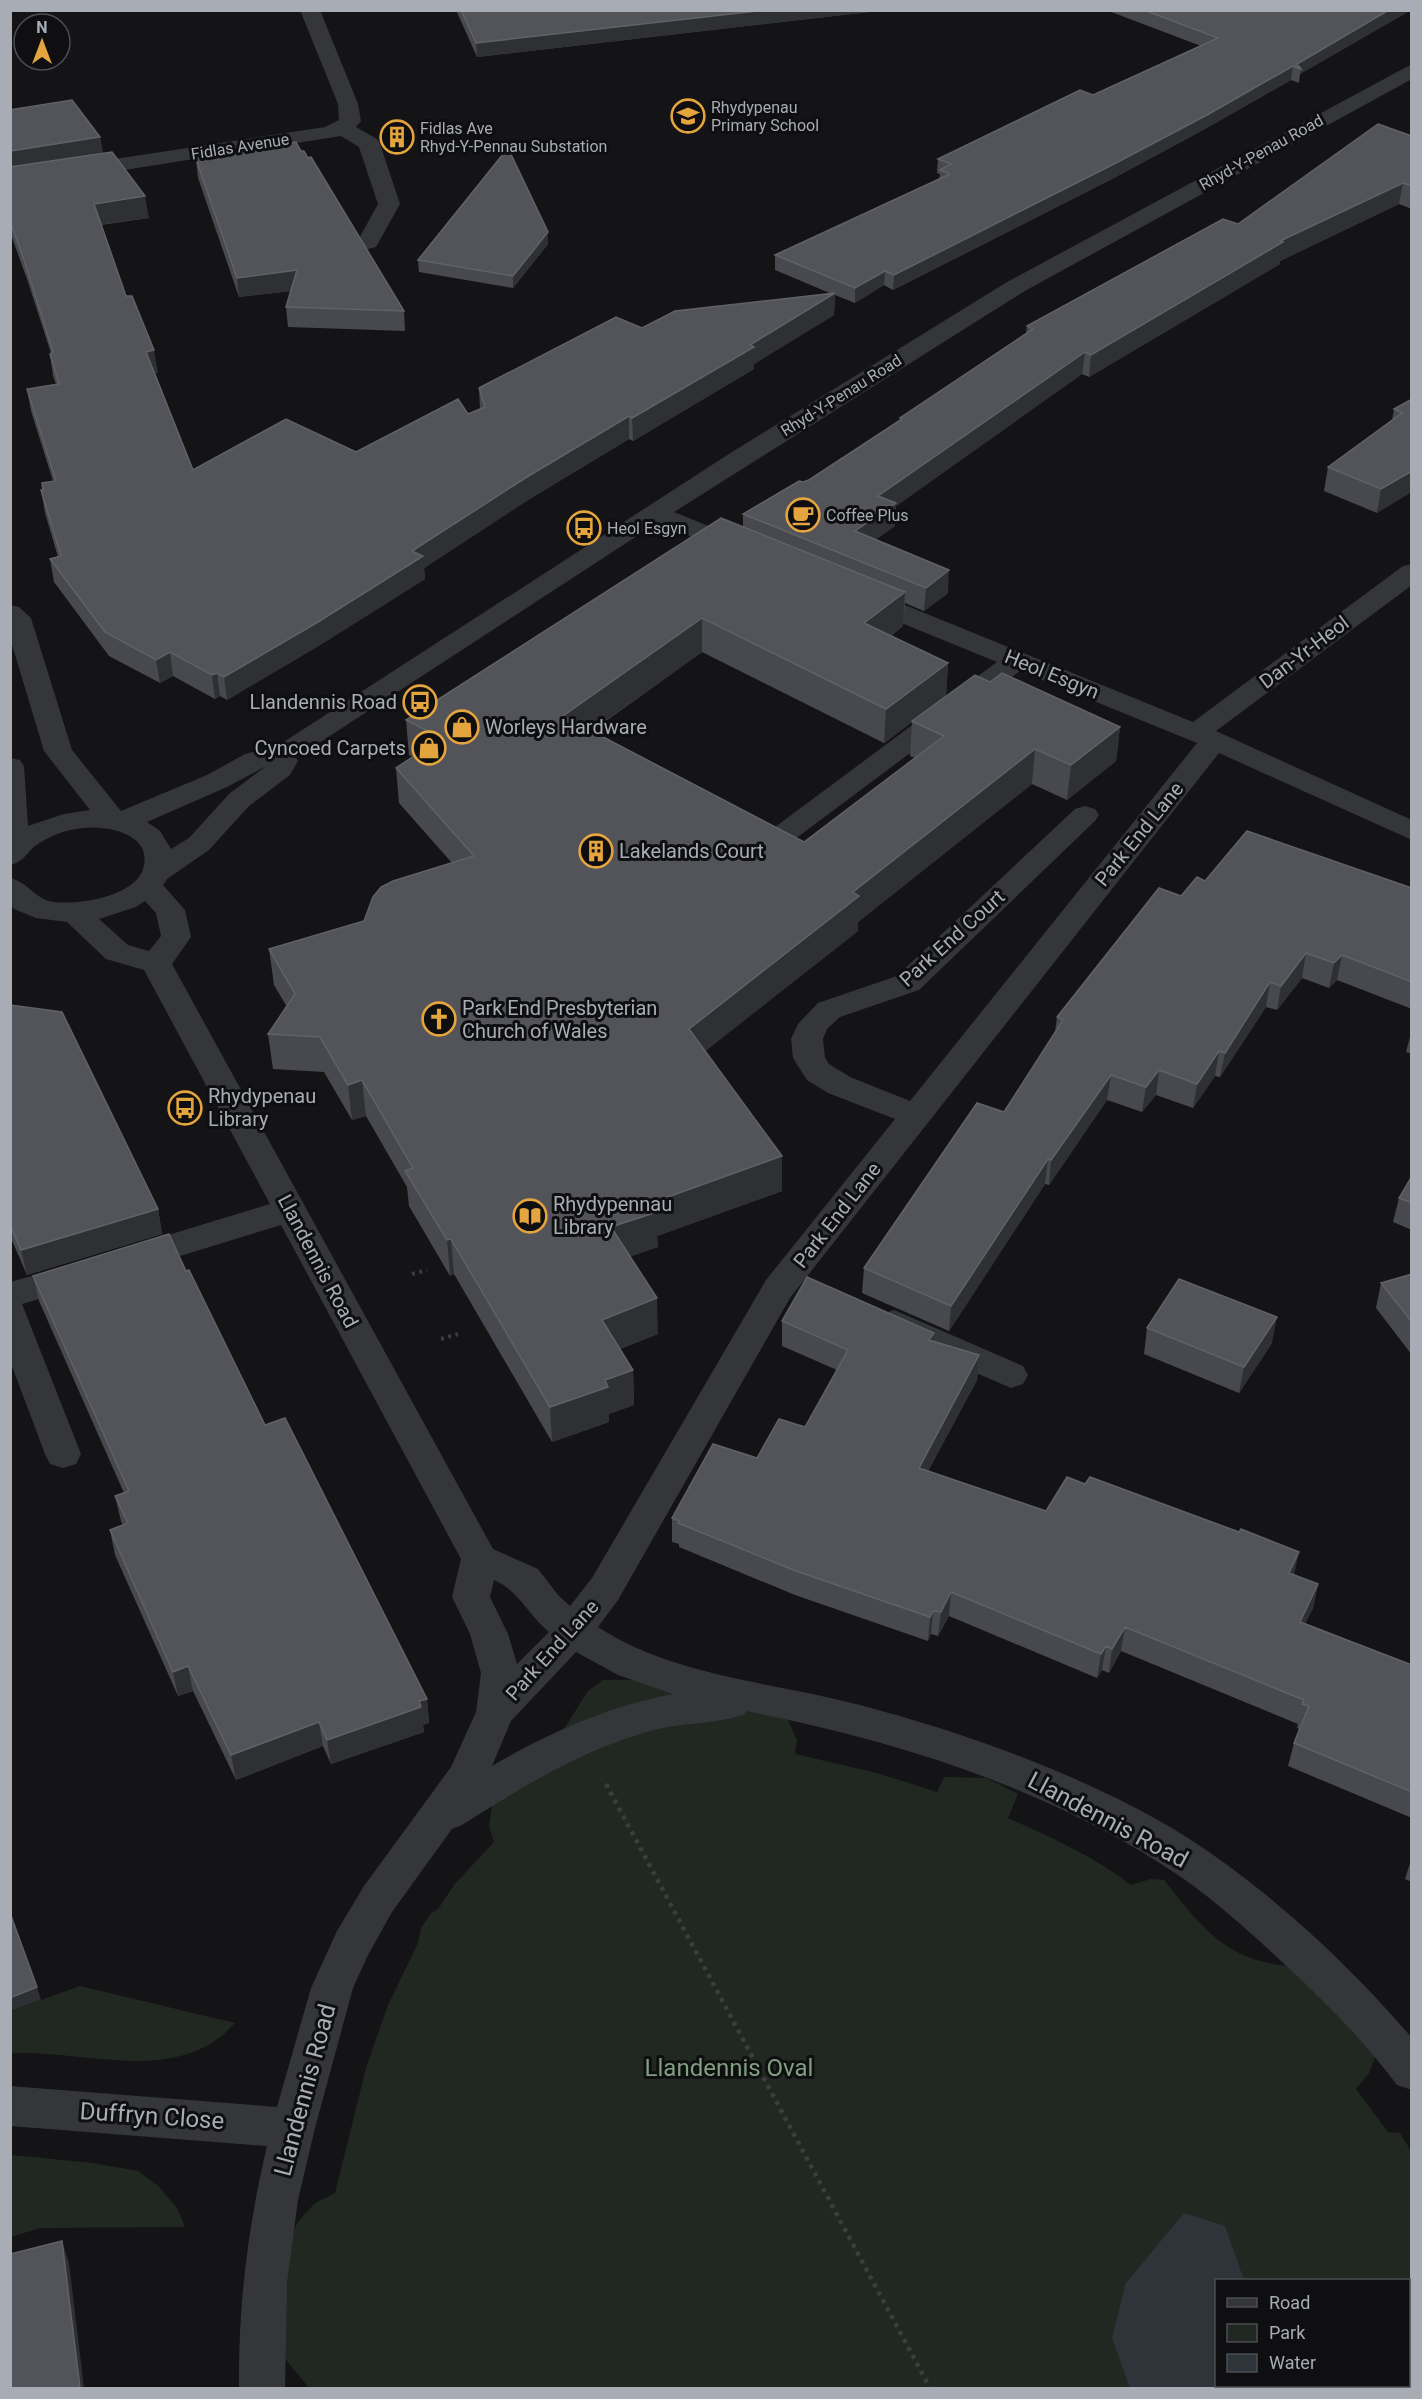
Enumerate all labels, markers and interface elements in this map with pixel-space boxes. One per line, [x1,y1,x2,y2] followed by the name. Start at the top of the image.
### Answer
[12,12,72,72] north arrow
[36,18,48,37] text: N
[670,98,706,134] school or university icon: Rhydypenau Primary School
[711,98,819,135] place label: Rhydypenau Primary School
[1196,110,1327,194] street label: Rhyd-Y-Penau Road
[379,119,415,155] building icon: Fidlas Ave Rhyd-Y-Pennau Substation
[420,119,607,156] place label: Fidlas Ave Rhyd-Y-Pennau Substation
[190,129,290,164] street label: Fidlas Avenue
[777,351,905,440] street label: Rhyd-Y-Penau Road
[785,497,821,533] cafe icon: Coffee Plus
[826,506,908,525] place label: Coffee Plus
[566,510,602,546] bus stop icon: Heol Esgyn
[607,519,687,538] place label: Heol Esgyn
[1255,611,1353,693] street label: Dan-Yr-Heol
[1001,644,1103,704] street label: Heol Esgyn
[402,684,438,720] bus stop icon: Llandennis Road
[249,690,397,714] place label: Llandennis Road
[444,709,480,745] shop icon: Worleys Hardware
[485,715,647,739] place label: Worleys Hardware
[411,730,447,766] shop icon: Cyncoed Carpets
[254,736,406,760] place label: Cyncoed Carpets
[1090,777,1188,891] street label: Park End Lane
[578,833,614,869] building icon: Lakelands Court
[619,839,764,863] place label: Lakelands Court
[894,885,1010,991] street label: Park End Court
[462,996,657,1043] place label: Park End Presbyterian Church of Wales
[421,1001,457,1037] church icon: Park End Presbyterian Church of Wales
[208,1084,316,1131] place label: Rhydypenau Library
[167,1090,203,1126] bus stop icon: Rhydypenau Library
[788,1157,886,1273] street label: Park End Lane
[273,1190,363,1332] street label: Llandennis Road
[553,1192,672,1239] place label: Rhydypennau Library
[512,1198,548,1234] library icon: Rhydypennau Library
[501,1595,603,1705] street label: Park End Lane
[1023,1766,1193,1874] street label: Llandennis Road
[269,2001,341,2179] street label: Llandennis Road
[645,2054,813,2082] park label: Llandennis Oval
[79,2097,225,2135] street label: Duffryn Close
[1215,2279,1410,2387] legend
[1269,2292,1310,2313] text: Road
[1269,2322,1306,2343] text: Park
[1269,2352,1316,2373] text: Water

